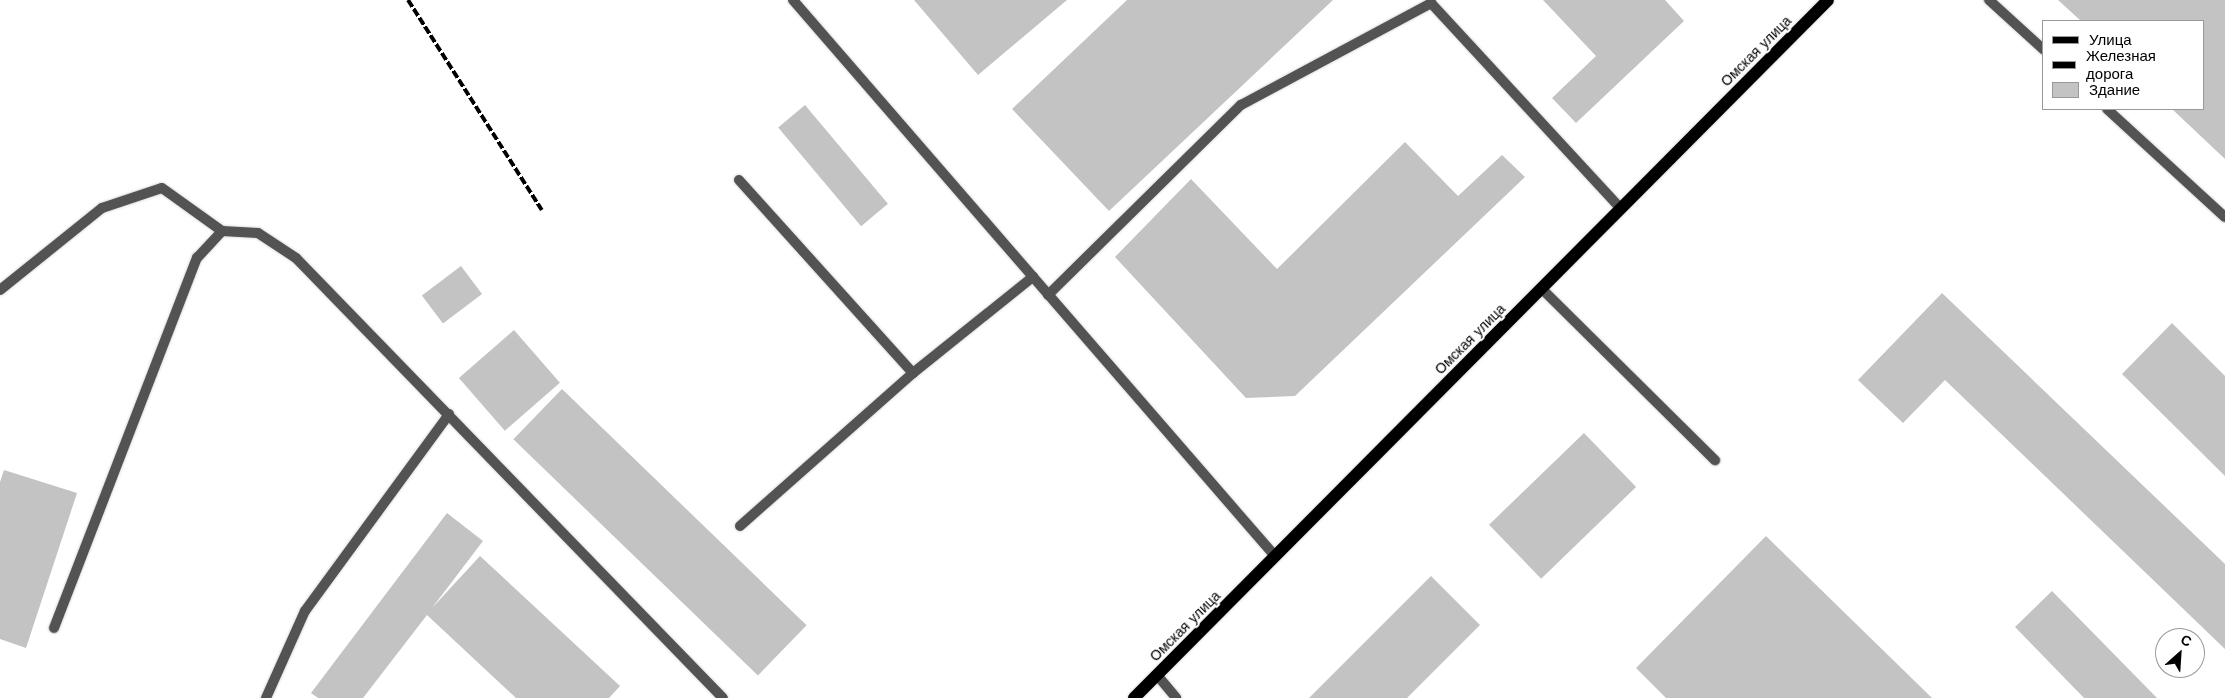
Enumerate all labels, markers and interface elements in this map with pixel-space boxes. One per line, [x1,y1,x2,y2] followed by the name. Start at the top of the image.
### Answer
[1717,12,1795,90] street label: Омская улица
[2042,20,2205,110] legend
[2089,31,2132,49] text: Улица
[2086,47,2156,83] text: Железная дорога
[2089,81,2140,99] text: Здание
[1431,300,1509,378] street label: Омская улица
[1146,587,1224,665] street label: Омская улица
[2155,628,2205,678] north arrow
[2178,631,2194,650] text: С

